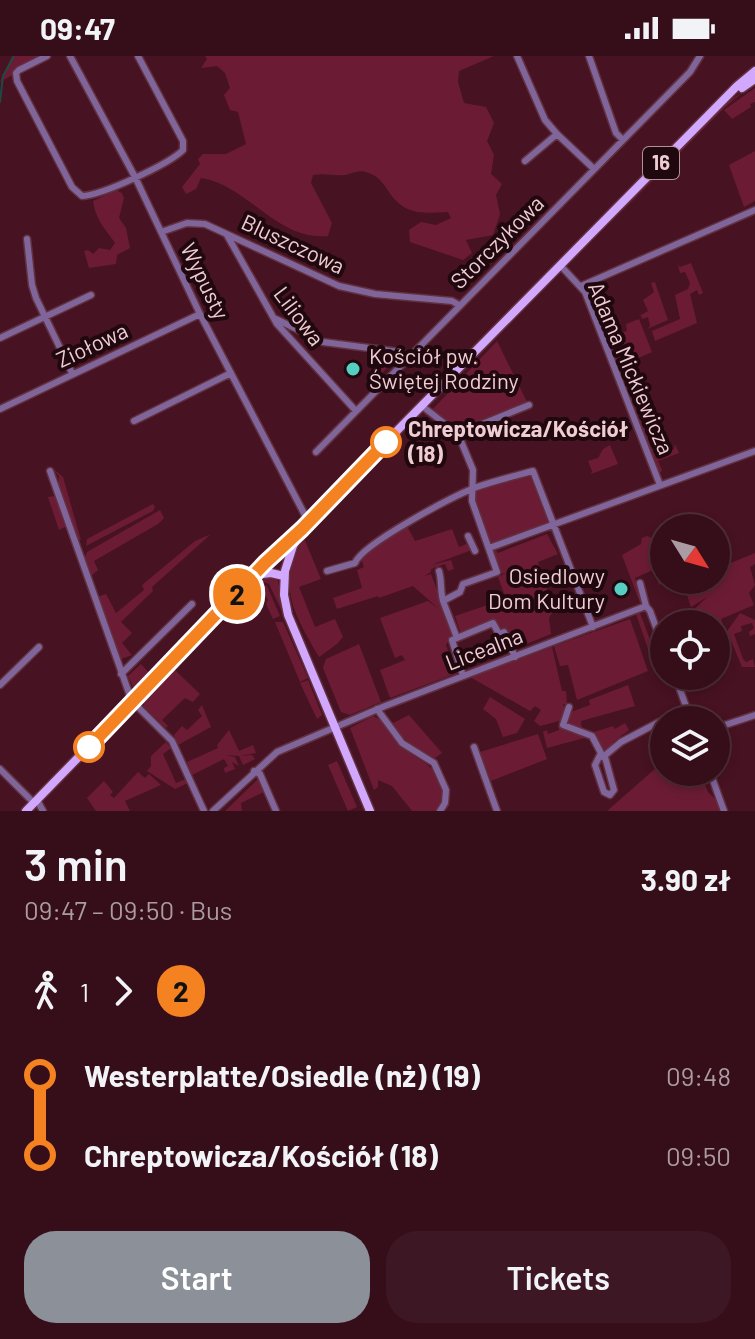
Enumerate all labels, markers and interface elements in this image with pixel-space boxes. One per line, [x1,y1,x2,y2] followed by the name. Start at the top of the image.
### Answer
[40,10,115,46] text: 09:47
[643,147,679,179] road number: 16
[444,189,548,293] street label: Storczykowa
[238,208,349,278] street label: Bluszczowa
[176,238,236,323] street label: Wypusty
[584,277,680,458] street label: Adama Mickiewicza
[269,281,330,350] street label: Liliowa
[52,316,131,372] street label: Ziołowa
[369,342,519,393] place label: Kościół pw. Świętej Rodziny
[344,360,362,378] marker: Kościół pw. Świętej Rodziny
[407,415,629,466] place label: Chreptowicza/Kościół (18)
[371,427,401,457] marker: Chreptowicza/Kościół (18)
[650,514,730,594] north arrow
[650,514,730,786] map controls
[488,562,605,613] place label: Osiedlowy Dom Kultury
[211,568,263,620] line badge: 2
[229,577,245,611] text: 2
[612,580,630,598] marker: Osiedlowy Dom Kultury
[650,610,730,690] button: locate
[441,622,526,675] street label: Licealna
[650,706,730,786] button: layers
[74,732,104,762] unlabelled marker
[24,837,128,890] text: 3 min
[641,861,731,897] text: 3.90 zł
[24,894,232,925] text: 09:47 – 09:50 · Bus
[24,969,68,1013] icon: walk
[101,969,145,1013] icon: forward
[173,974,189,1008] text: 2
[80,976,89,1007] text: 1
[84,1057,480,1093] text: Westerplatte/Osiedle (nż) (19)
[666,1060,731,1091] text: 09:48
[84,1137,438,1173] text: Chreptowicza/Kościół (18)
[666,1140,731,1171] text: 09:50
[24,1231,370,1323] button: Start
[386,1231,731,1323] button: Tickets

